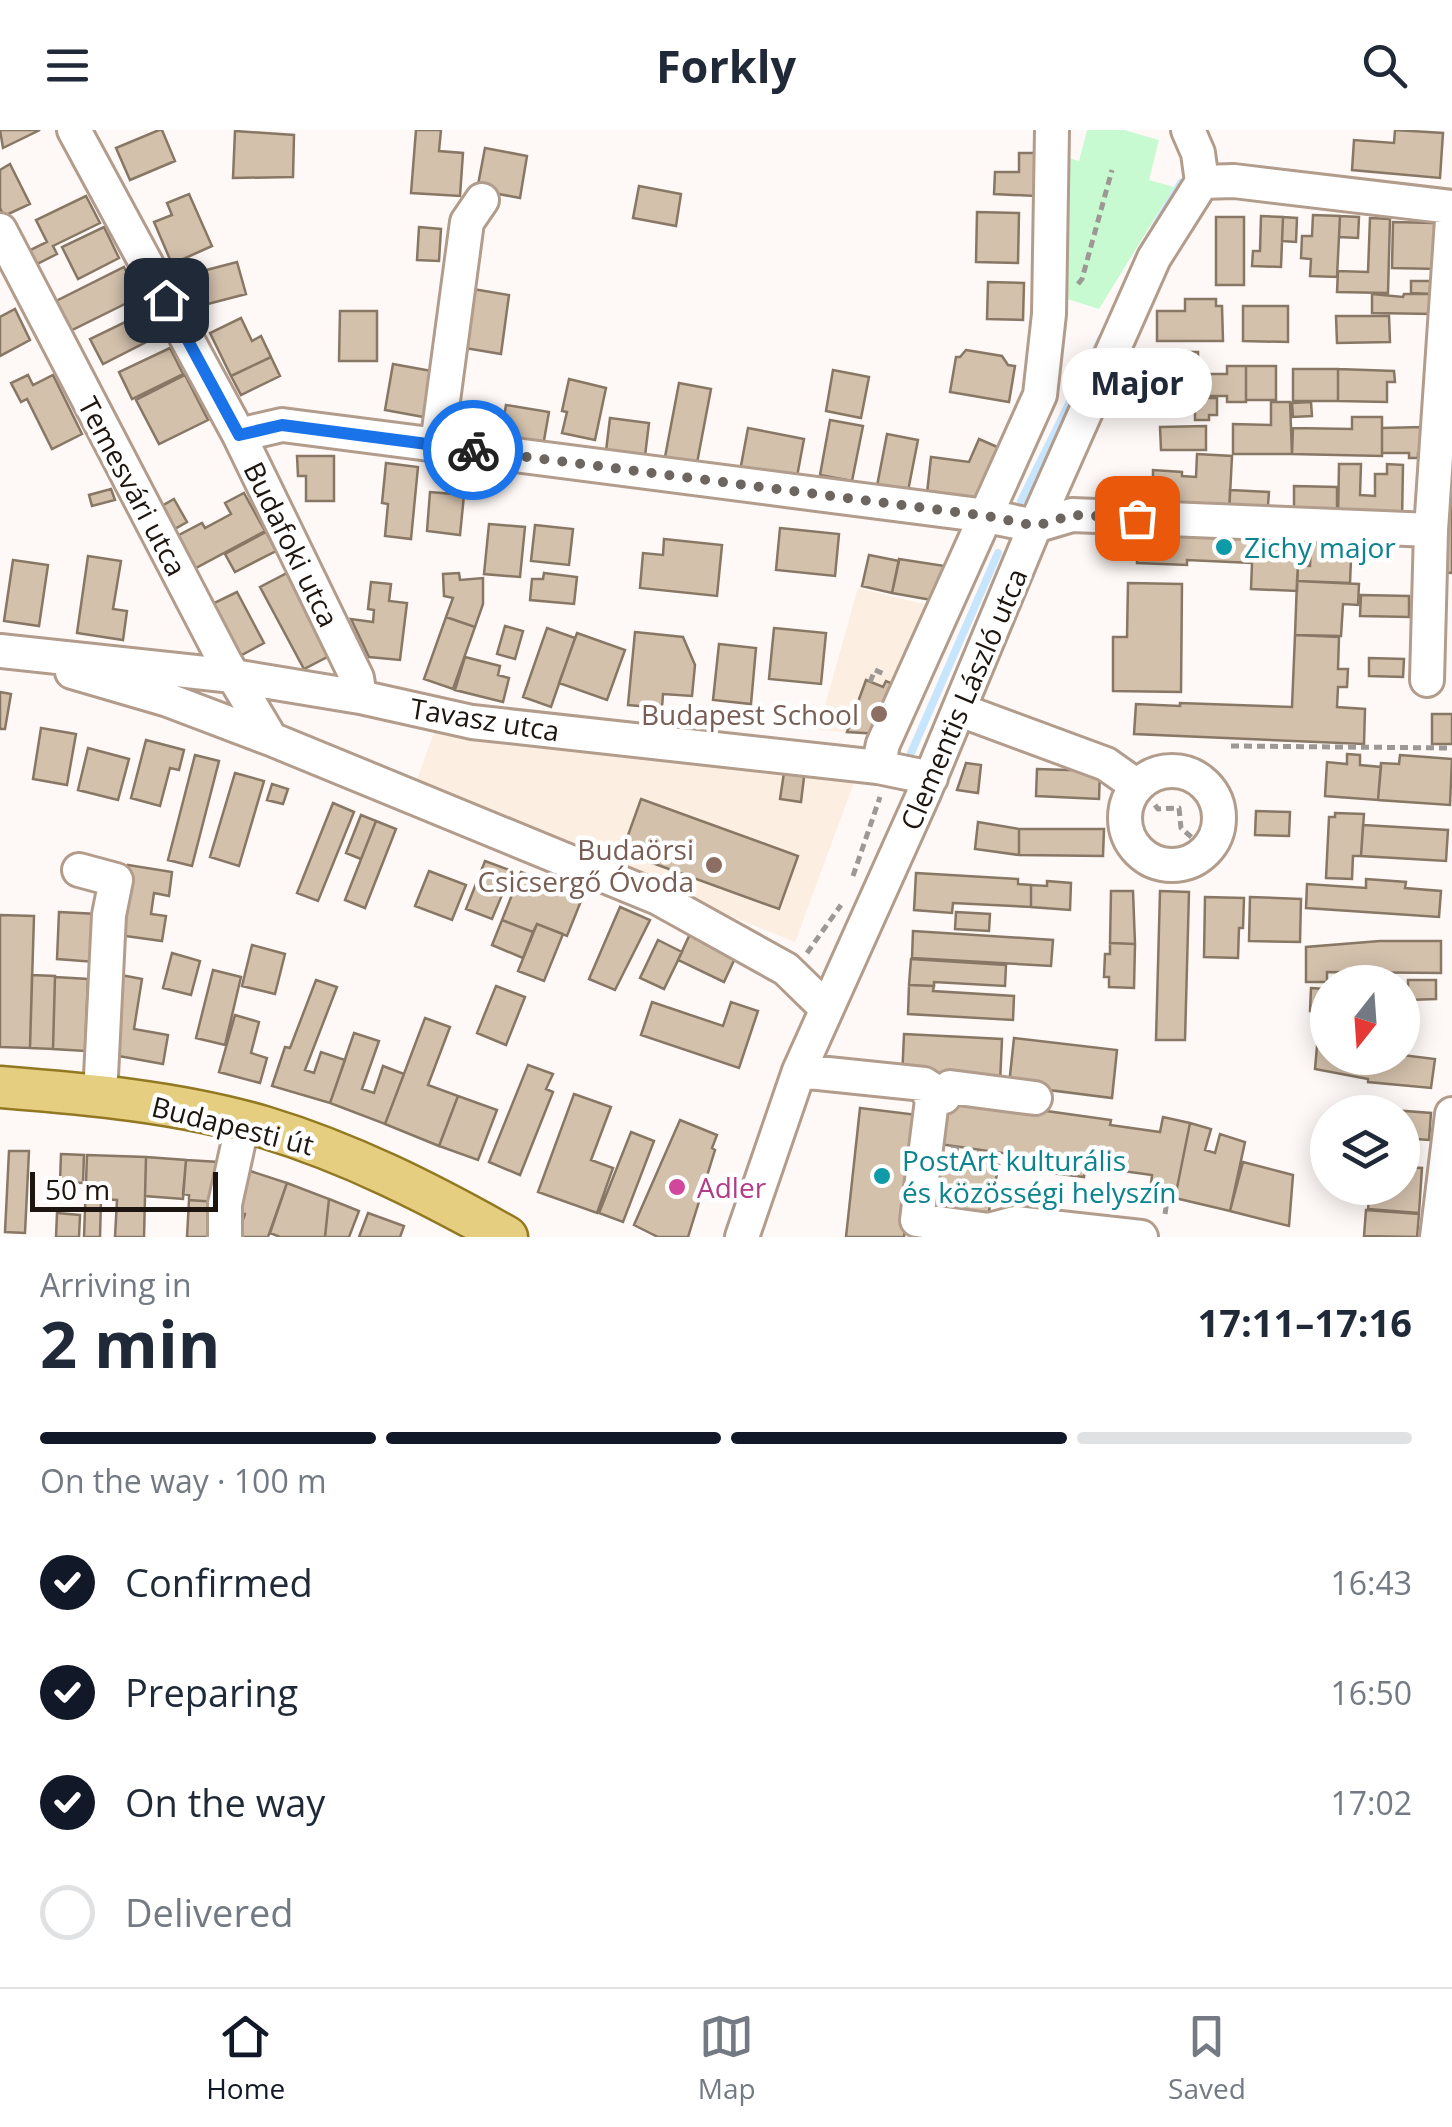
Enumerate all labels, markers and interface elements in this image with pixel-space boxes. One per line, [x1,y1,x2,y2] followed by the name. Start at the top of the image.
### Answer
[656,35,796,96] text: Forkly
[40,38,95,93] icon: menu
[1357,38,1412,93] icon: search
[124,258,209,343] pin
[139,273,194,328] icon: home
[1062,348,1212,418] callout: Major
[1090,361,1184,404] text: Major
[70,390,196,582] street label: Temesvári utca
[423,400,523,500] courier
[446,423,501,478] icon: bike
[236,455,348,633] street label: Budafoki utca
[1095,476,1180,561] pin
[1110,491,1165,546] icon: bag
[1244,528,1396,566] place label: Zichy major
[1213,536,1235,558] marker: Zichy major
[891,562,1035,836] street label: Clementis László utca
[408,688,562,750] street label: Tavasz utca
[641,695,859,733] place label: Budapest School
[868,703,890,725] marker: Budapest School
[477,830,694,900] place label: Budaörsi Csicsergő Óvoda
[703,854,725,876] marker: Budaörsi Csicsergő Óvoda
[1310,965,1420,1075] north arrow
[1310,965,1420,1205] map controls
[148,1087,318,1163] street label: Budapesti út
[1310,1095,1420,1205] button: layers
[902,1141,1177,1211] place label: PostArt kulturális és közösségi helyszín
[871,1165,893,1187] marker: PostArt kulturális és közösségi helyszín
[30,1167,218,1212] scale bar
[697,1168,767,1206] place label: Adler
[45,1170,110,1208] text: 50 m
[666,1176,688,1198] marker: Adler
[40,1263,192,1306] text: Arriving in
[1198,1296,1412,1348] text: 17:11–17:16
[40,1299,220,1387] text: 2 min
[40,1459,327,1502] text: On the way · 100 m
[40,1555,95,1610] icon: check
[125,1556,313,1608] text: Confirmed
[1330,1561,1412,1604] text: 16:43
[40,1665,95,1720] icon: check
[125,1666,298,1718] text: Preparing
[1330,1671,1412,1714] text: 16:50
[40,1775,95,1830] icon: check
[125,1776,325,1828] text: On the way
[1330,1781,1412,1824] text: 17:02
[125,1886,294,1938] text: Delivered
[206,2009,285,2107] tab: Home
[698,2009,756,2107] tab: Map
[1168,2009,1246,2107] tab: Saved

